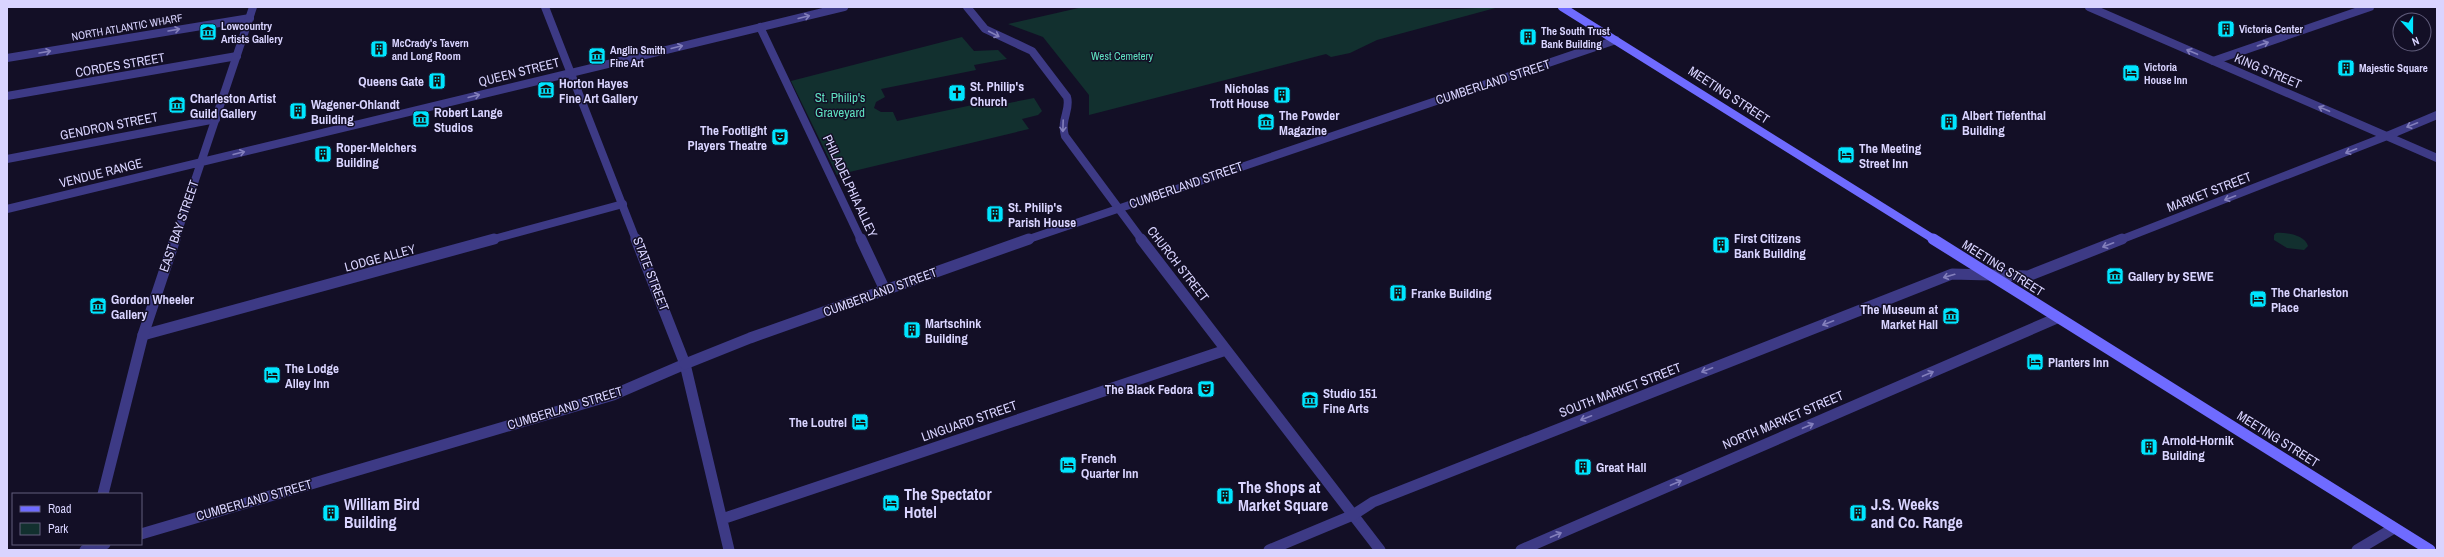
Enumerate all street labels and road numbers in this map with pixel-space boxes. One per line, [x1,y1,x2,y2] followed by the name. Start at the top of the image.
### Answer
[70,10,184,44] street label: NORTH ATLANTIC WHARF
[74,49,167,81] street label: CORDES STREET
[2232,49,2304,93] street label: KING STREET
[477,54,562,90] street label: QUEEN STREET
[1433,55,1553,109] street label: CUMBERLAND STREET
[1685,62,1773,128] street label: MEETING STREET
[59,108,160,144] street label: GENDRON STREET
[819,132,881,240] street label: PHILADELPHIA ALLEY
[58,154,144,192] street label: VENDUE RANGE
[1127,157,1246,213] street label: CUMBERLAND STREET
[2164,168,2254,216] street label: MARKET STREET
[155,177,203,274] street label: EAST BAY STREET
[1143,223,1213,306] street label: CHURCH STREET
[629,235,673,314] street label: STATE STREET
[1959,236,2048,300] street label: MEETING STREET
[343,240,417,276] street label: LODGE ALLEY
[821,263,940,320] street label: CUMBERLAND STREET
[1556,359,1684,421] street label: SOUTH MARKET STREET
[505,382,625,434] street label: CUMBERLAND STREET
[1720,387,1847,453] street label: NORTH MARKET STREET
[919,397,1020,445] street label: LINGUARD STREET
[2234,407,2323,471] street label: MEETING STREET
[194,475,314,525] street label: CUMBERLAND STREET

